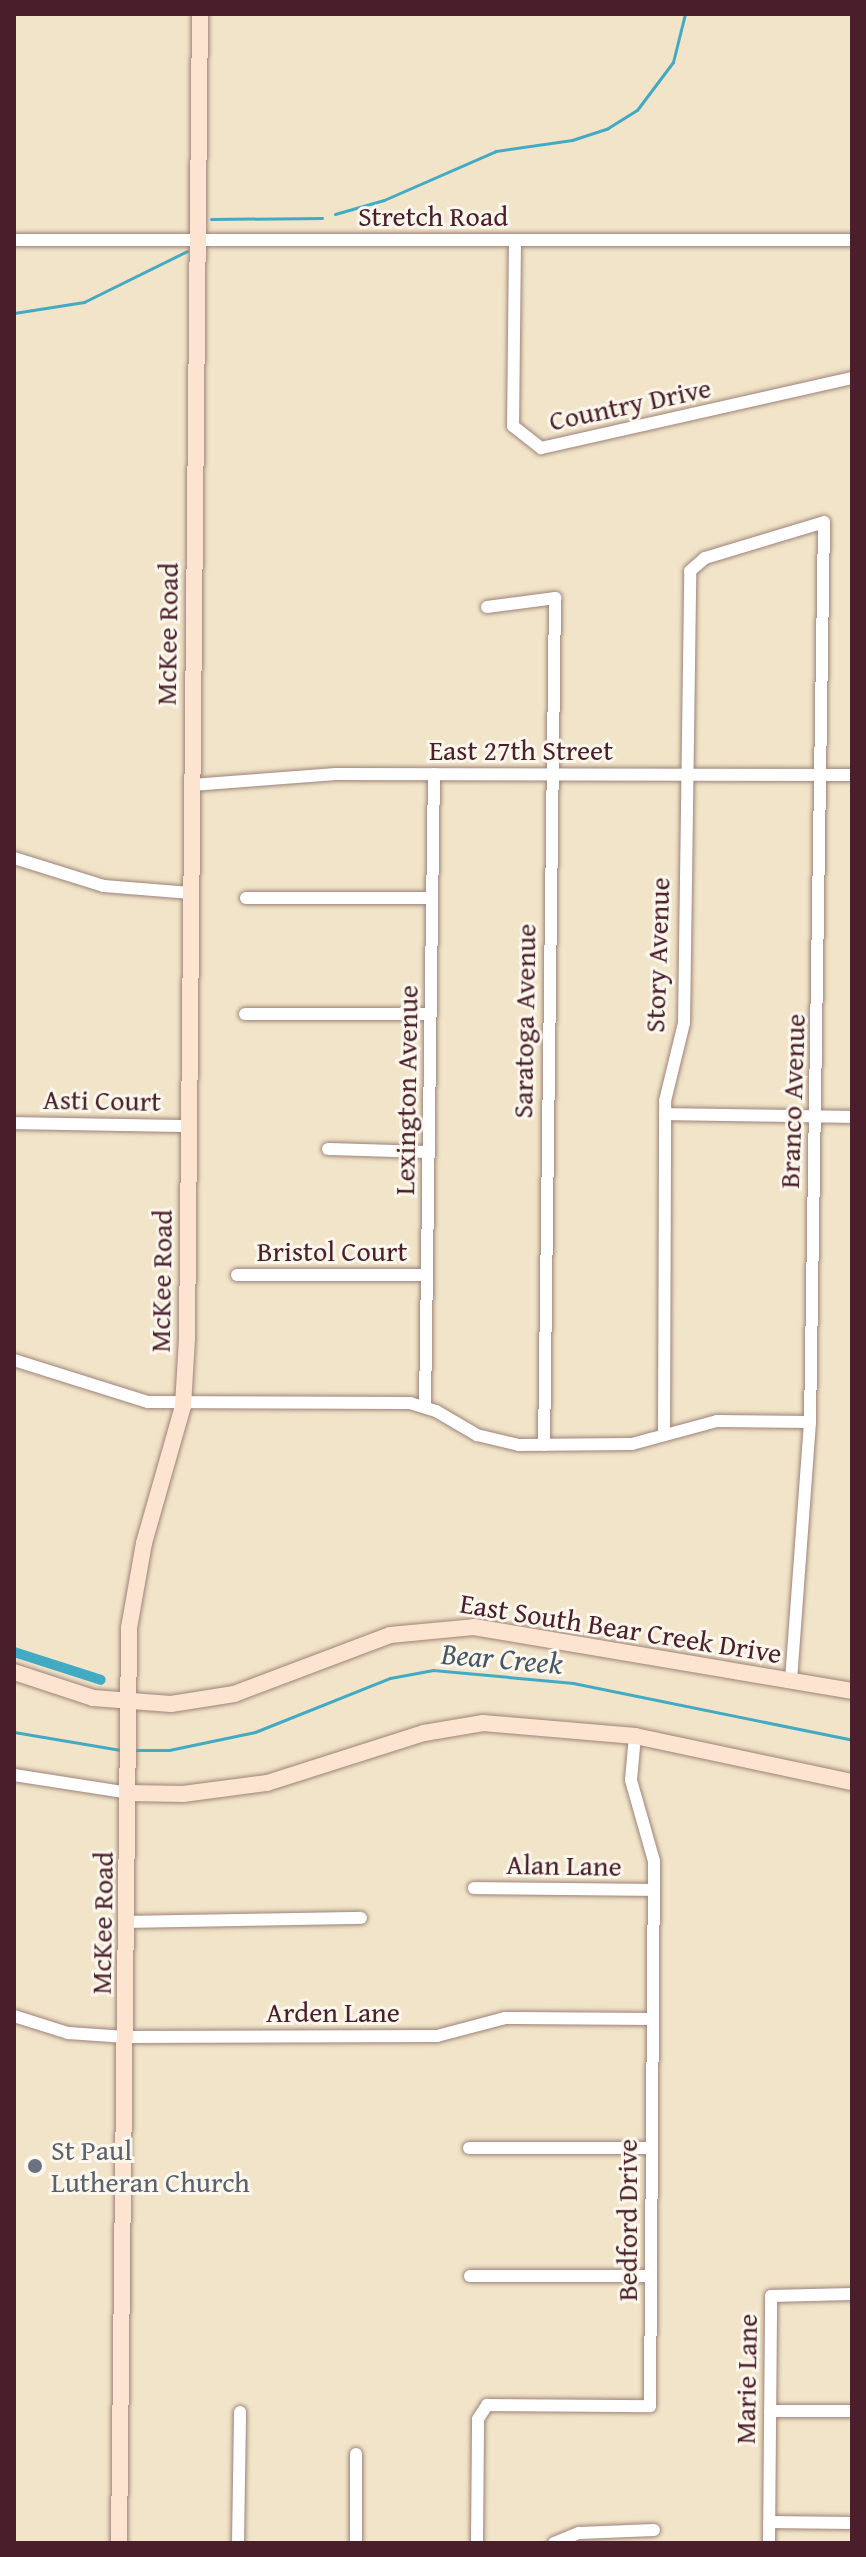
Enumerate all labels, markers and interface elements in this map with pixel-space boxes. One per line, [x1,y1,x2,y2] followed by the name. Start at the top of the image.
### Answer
[358,199,508,233] street label: Stretch Road
[546,370,714,438] street label: Country Drive
[149,562,185,706] street label: McKee Road
[429,733,613,767] street label: East 27th Street
[637,877,677,1033] street label: Story Avenue
[506,923,542,1119] street label: Saratoga Avenue
[387,985,425,1195] street label: Lexington Avenue
[772,1013,812,1189] street label: Branco Avenue
[43,1082,161,1118] street label: Asti Court
[143,1209,179,1353] street label: McKee Road
[257,1234,407,1268] street label: Bristol Court
[458,1586,784,1670] street label: East South Bear Creek Drive
[440,1635,564,1681] water label: Bear Creek
[506,1847,622,1883] street label: Alan Lane
[84,1851,120,1995] street label: McKee Road
[266,1995,400,2029] street label: Arden Lane
[51,2133,250,2199] place label: St Paul Lutheran Church
[610,2139,644,2301] street label: Bedford Drive
[26,2157,44,2175] marker: St Paul Lutheran Church
[728,2313,764,2445] street label: Marie Lane

